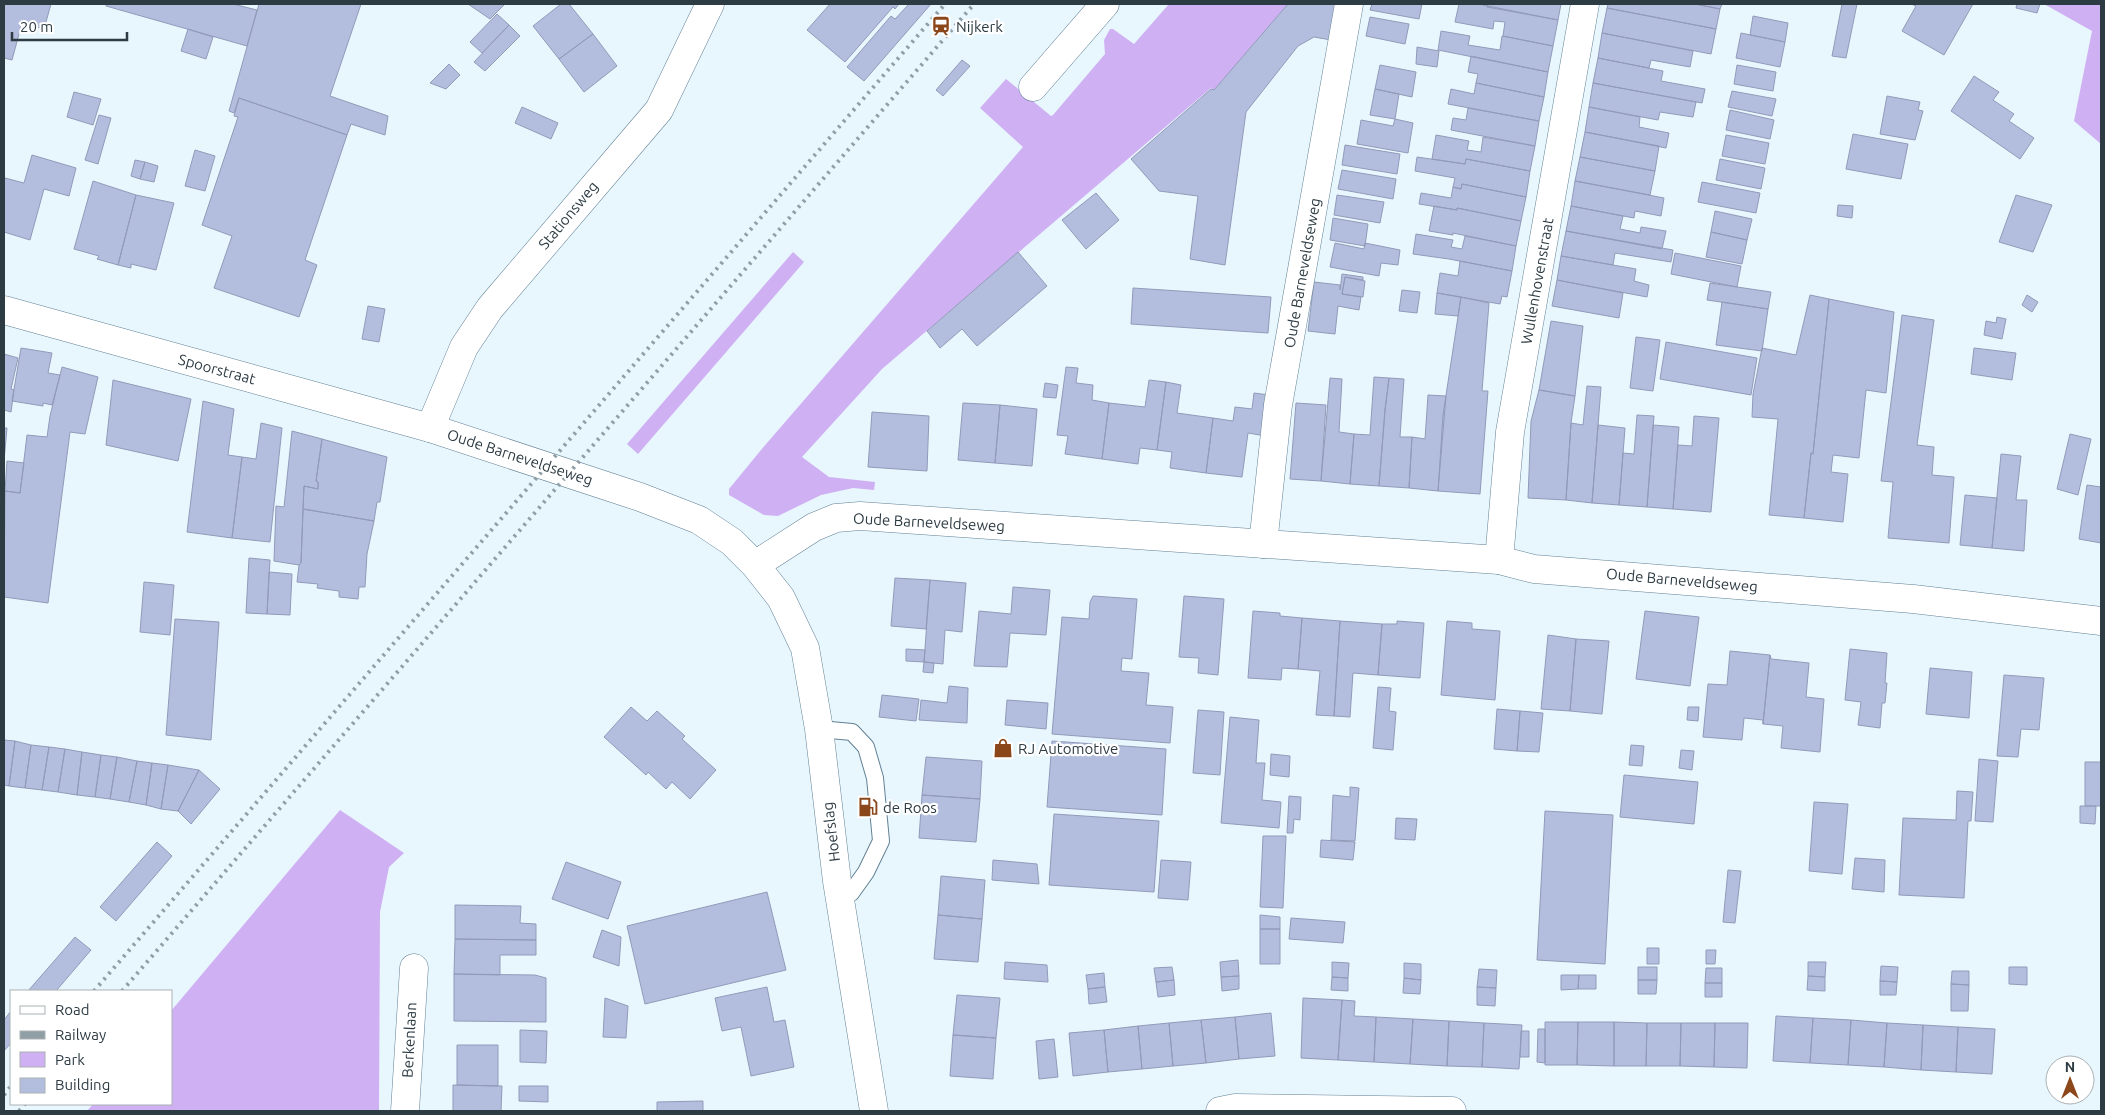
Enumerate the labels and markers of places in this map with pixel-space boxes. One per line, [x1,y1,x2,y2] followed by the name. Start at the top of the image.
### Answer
[930,15,952,37] station icon: Nijkerk
[956,18,1003,35] place label: Nijkerk
[992,737,1014,759] shop icon: RJ Automotive
[1018,740,1118,757] place label: RJ Automotive
[857,796,879,818] fuel station icon: de Roos
[883,799,937,816] place label: de Roos

